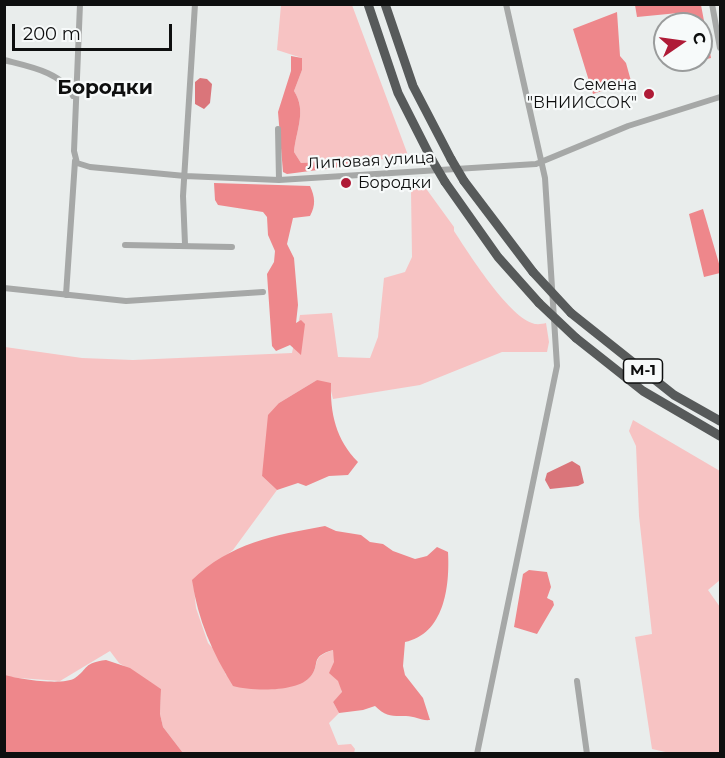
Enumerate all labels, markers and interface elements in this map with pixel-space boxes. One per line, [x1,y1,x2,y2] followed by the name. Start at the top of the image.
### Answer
[15,12,176,50] scale bar
[653,12,713,72] north arrow
[23,23,81,45] text: 200 m
[689,30,710,46] text: С
[527,75,637,113] place label: Семена "ВНИИССОК"
[57,76,153,100] district label: Бородки
[642,87,656,101] marker: Семена "ВНИИССОК"
[307,148,435,174] street label: Липовая улица
[358,173,432,193] place label: Бородки
[339,176,353,190] marker: Бородки
[624,359,662,383] road number: М-1

